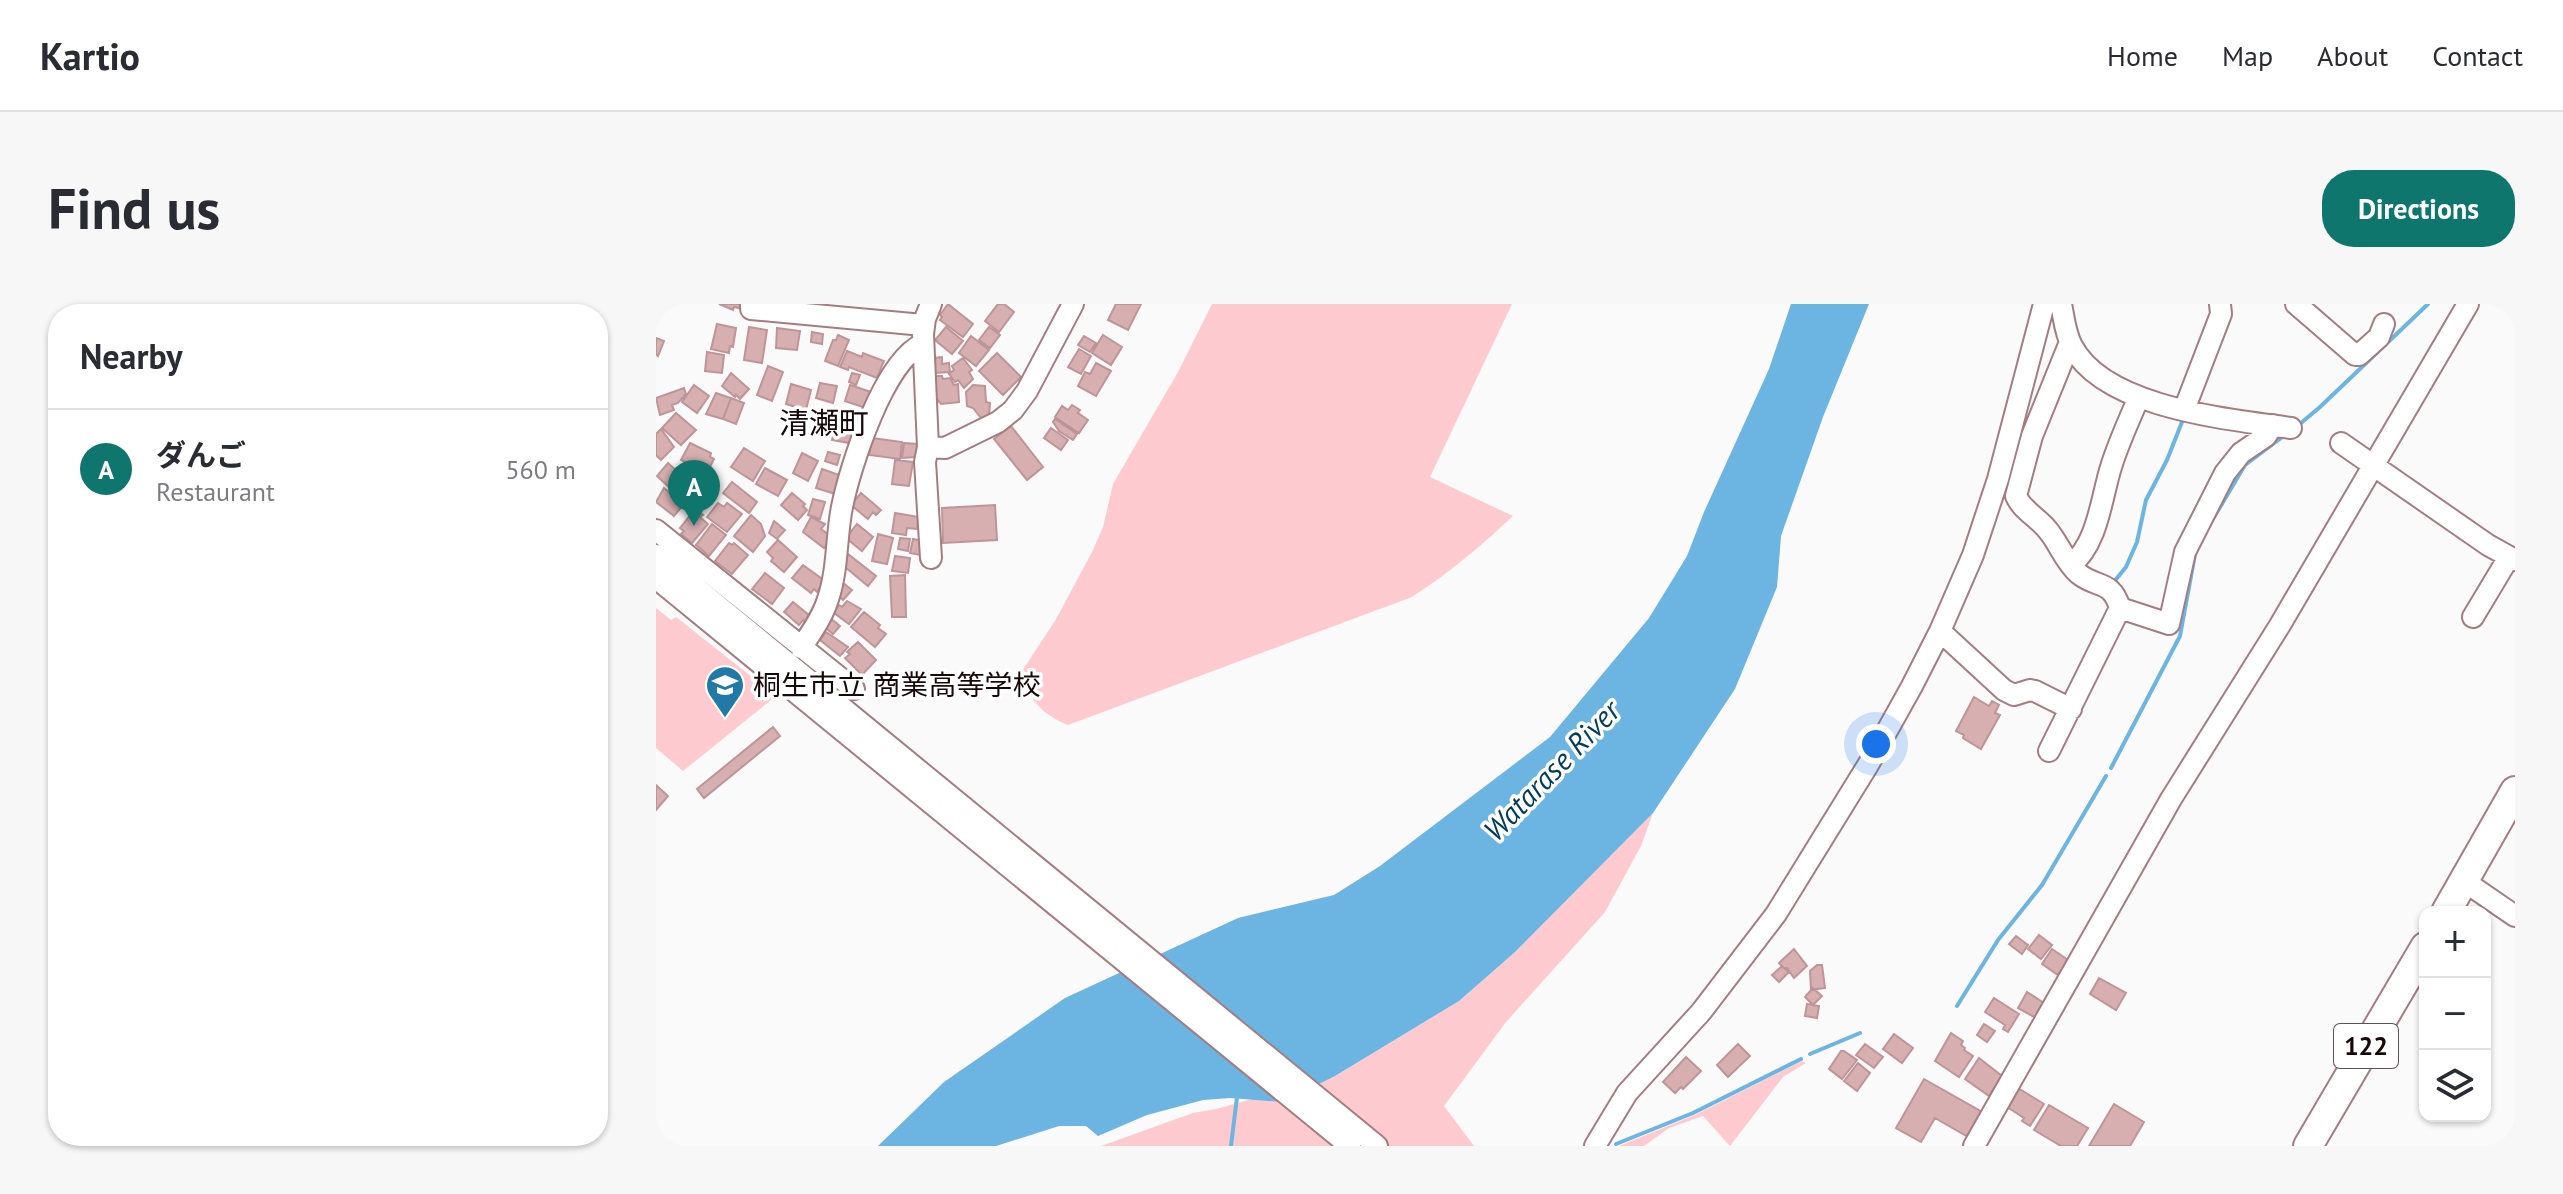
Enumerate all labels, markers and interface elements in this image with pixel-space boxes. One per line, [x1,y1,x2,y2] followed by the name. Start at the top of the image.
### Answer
[40,31,140,80] text: Kartio
[2107,37,2178,74] text: Home
[2222,37,2273,74] text: Map
[2317,37,2388,74] text: About
[2432,37,2523,74] text: Contact
[2322,170,2515,247] button: Directions
[48,172,220,244] text: Find us
[80,334,182,378] text: Nearby
[779,403,869,442] district label: 清瀬町
[156,435,246,474] text: ダんご
[98,453,114,486] text: A
[505,453,576,486] text: 560 m
[668,460,720,526] pin: A
[156,475,275,508] text: Restaurant
[704,664,746,719] school or university icon: 桐生市立 商業高等学校
[753,666,1040,703] place label: 桐生市立 商業高等学校
[1474,690,1629,848] water label: Watarase River
[1856,724,1896,764] your location
[2419,906,2491,1122] map controls
[2419,906,2491,978] button: +
[2419,978,2491,1050] button: −
[2334,1024,2398,1068] road number: 122
[2419,1050,2491,1122] button: layers

